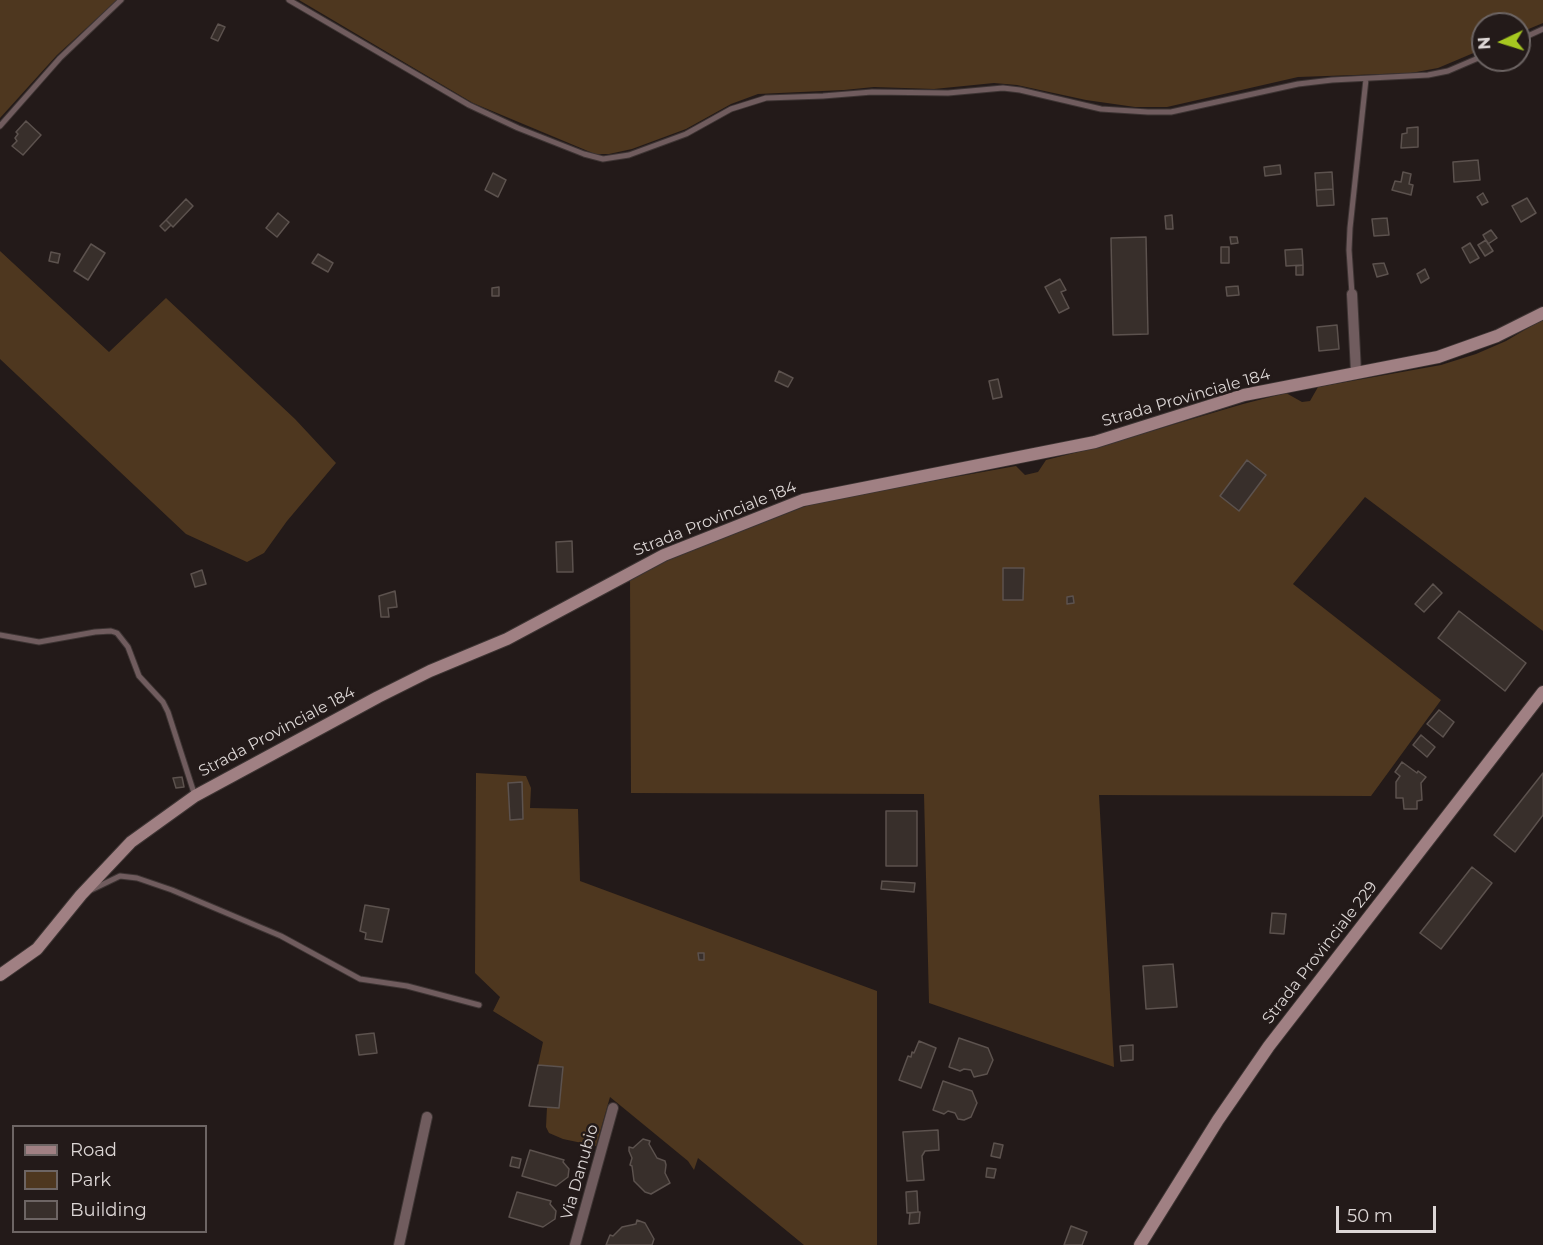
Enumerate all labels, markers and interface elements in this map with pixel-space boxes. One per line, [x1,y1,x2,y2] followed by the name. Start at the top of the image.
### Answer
[1471,12,1531,72] north arrow
[1475,36,1494,50] text: N
[1100,365,1272,431] street label: Strada Provinciale 184
[631,477,799,561] street label: Strada Provinciale 184
[196,683,358,781] street label: Strada Provinciale 184
[1258,878,1382,1028] street label: Strada Provinciale 229
[557,1122,603,1222] street label: Via Danubio
[12,1125,207,1233] legend
[70,1139,117,1161] text: Road
[70,1169,111,1191] text: Park
[1339,1194,1440,1232] scale bar
[70,1199,147,1221] text: Building
[1347,1205,1393,1227] text: 50 m

